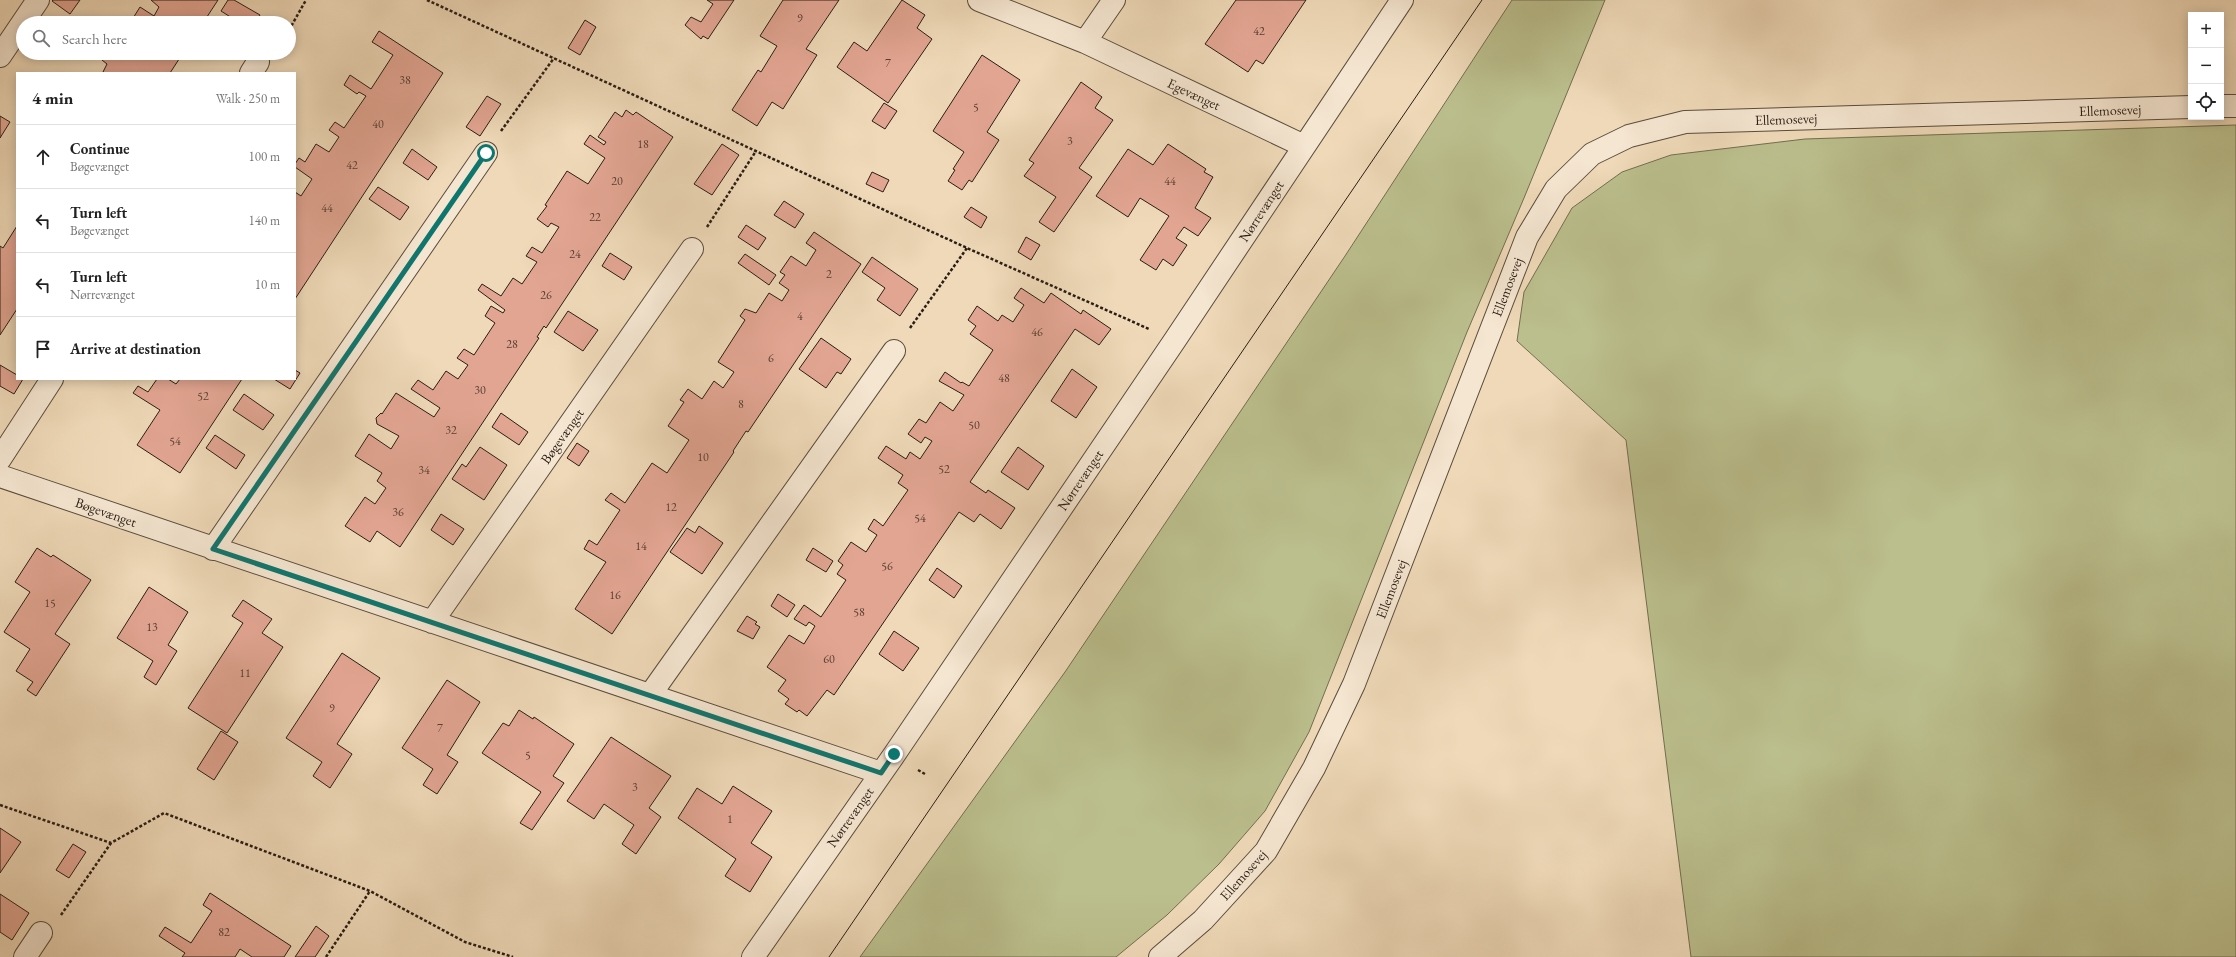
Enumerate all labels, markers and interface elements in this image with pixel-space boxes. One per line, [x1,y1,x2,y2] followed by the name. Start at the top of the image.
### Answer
[797,10,803,26] house number: 9
[2188,12,2224,120] map controls
[2188,12,2224,48] button: +
[16,16,296,60] search box
[1253,23,1265,39] house number: 42
[30,27,52,49] icon: search
[62,29,127,48] text: Search here
[2188,48,2224,84] button: −
[885,55,891,71] house number: 7
[399,72,411,88] house number: 38
[1165,74,1224,114] street label: Egevænget
[2188,84,2224,120] button: locate
[32,87,73,109] text: 4 min
[216,90,280,107] text: Walk · 250 m
[973,99,979,115] house number: 5
[2079,100,2141,120] street label: Ellemosevej
[1755,109,1817,129] street label: Ellemosevej
[372,116,384,132] house number: 40
[1067,133,1073,149] house number: 3
[637,136,649,152] house number: 18
[70,139,130,158] text: Continue
[477,144,495,162] route start
[32,146,54,168] icon: ahead
[249,148,280,165] text: 100 m
[346,157,358,173] house number: 42
[70,158,129,175] text: Bøgevænget
[611,173,623,189] house number: 20
[1164,173,1176,189] house number: 44
[1234,176,1288,245] street label: Nørrevænget
[321,200,333,216] house number: 44
[70,203,127,222] text: Turn left
[589,209,601,225] house number: 22
[32,210,54,232] icon: left
[249,212,280,229] text: 140 m
[70,222,129,239] text: Bøgevænget
[569,246,581,262] house number: 24
[1487,255,1527,319] street label: Ellemosevej
[826,266,832,282] house number: 2
[70,267,127,286] text: Turn left
[32,274,54,296] icon: left
[255,276,280,293] text: 10 m
[70,286,135,303] text: Nørrevænget
[540,287,552,303] house number: 26
[797,308,803,324] house number: 4
[1031,324,1043,340] house number: 46
[506,336,518,352] house number: 28
[32,338,54,360] icon: arrive
[70,339,201,358] text: Arrive at destination
[768,350,774,366] house number: 6
[998,370,1010,386] house number: 48
[474,382,486,398] house number: 30
[197,388,209,404] house number: 52
[738,396,744,412] house number: 8
[536,404,588,467] street label: Bøgevænget
[968,417,980,433] house number: 50
[445,422,457,438] house number: 32
[169,433,181,449] house number: 54
[1053,446,1107,514] street label: Nørrevænget
[697,449,709,465] house number: 10
[938,461,950,477] house number: 52
[418,462,430,478] house number: 34
[73,493,140,531] street label: Bøgevænget
[665,499,677,515] house number: 12
[392,504,404,520] house number: 36
[914,510,926,526] house number: 54
[635,538,647,554] house number: 14
[1371,557,1411,621] street label: Ellemosevej
[881,558,893,574] house number: 56
[609,587,621,603] house number: 16
[44,595,56,611] house number: 15
[853,604,865,620] house number: 58
[146,619,158,635] house number: 13
[823,651,835,667] house number: 60
[239,665,251,681] house number: 11
[329,700,335,716] house number: 9
[437,720,443,736] house number: 7
[885,745,903,763] route end
[525,747,531,763] house number: 5
[632,779,638,795] house number: 3
[823,783,878,851] street label: Nørrevænget
[727,811,733,827] house number: 1
[1215,846,1271,904] street label: Ellemosevej
[218,924,230,940] house number: 82

